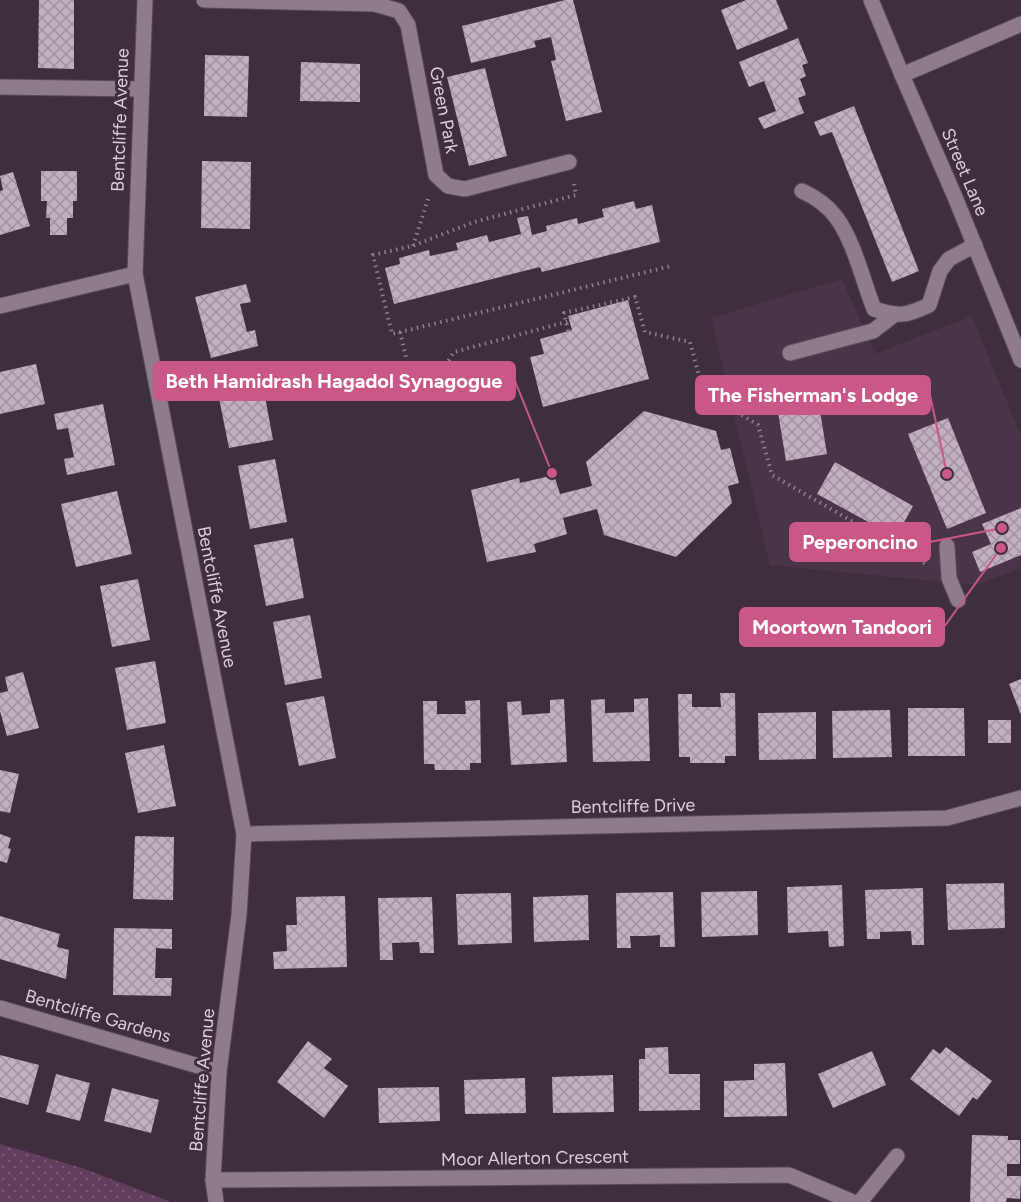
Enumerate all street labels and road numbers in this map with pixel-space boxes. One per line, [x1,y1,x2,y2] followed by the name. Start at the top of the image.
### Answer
[106,48,134,192] street label: Bentcliffe Avenue
[425,65,463,156] street label: Green Park
[937,125,993,219] street label: Street Lane
[192,524,242,670] street label: Bentcliffe Avenue
[571,794,696,818] street label: Bentcliffe Drive
[23,985,173,1047] street label: Bentcliffe Gardens
[185,1007,219,1153] street label: Bentcliffe Avenue
[441,1145,629,1171] street label: Moor Allerton Crescent

